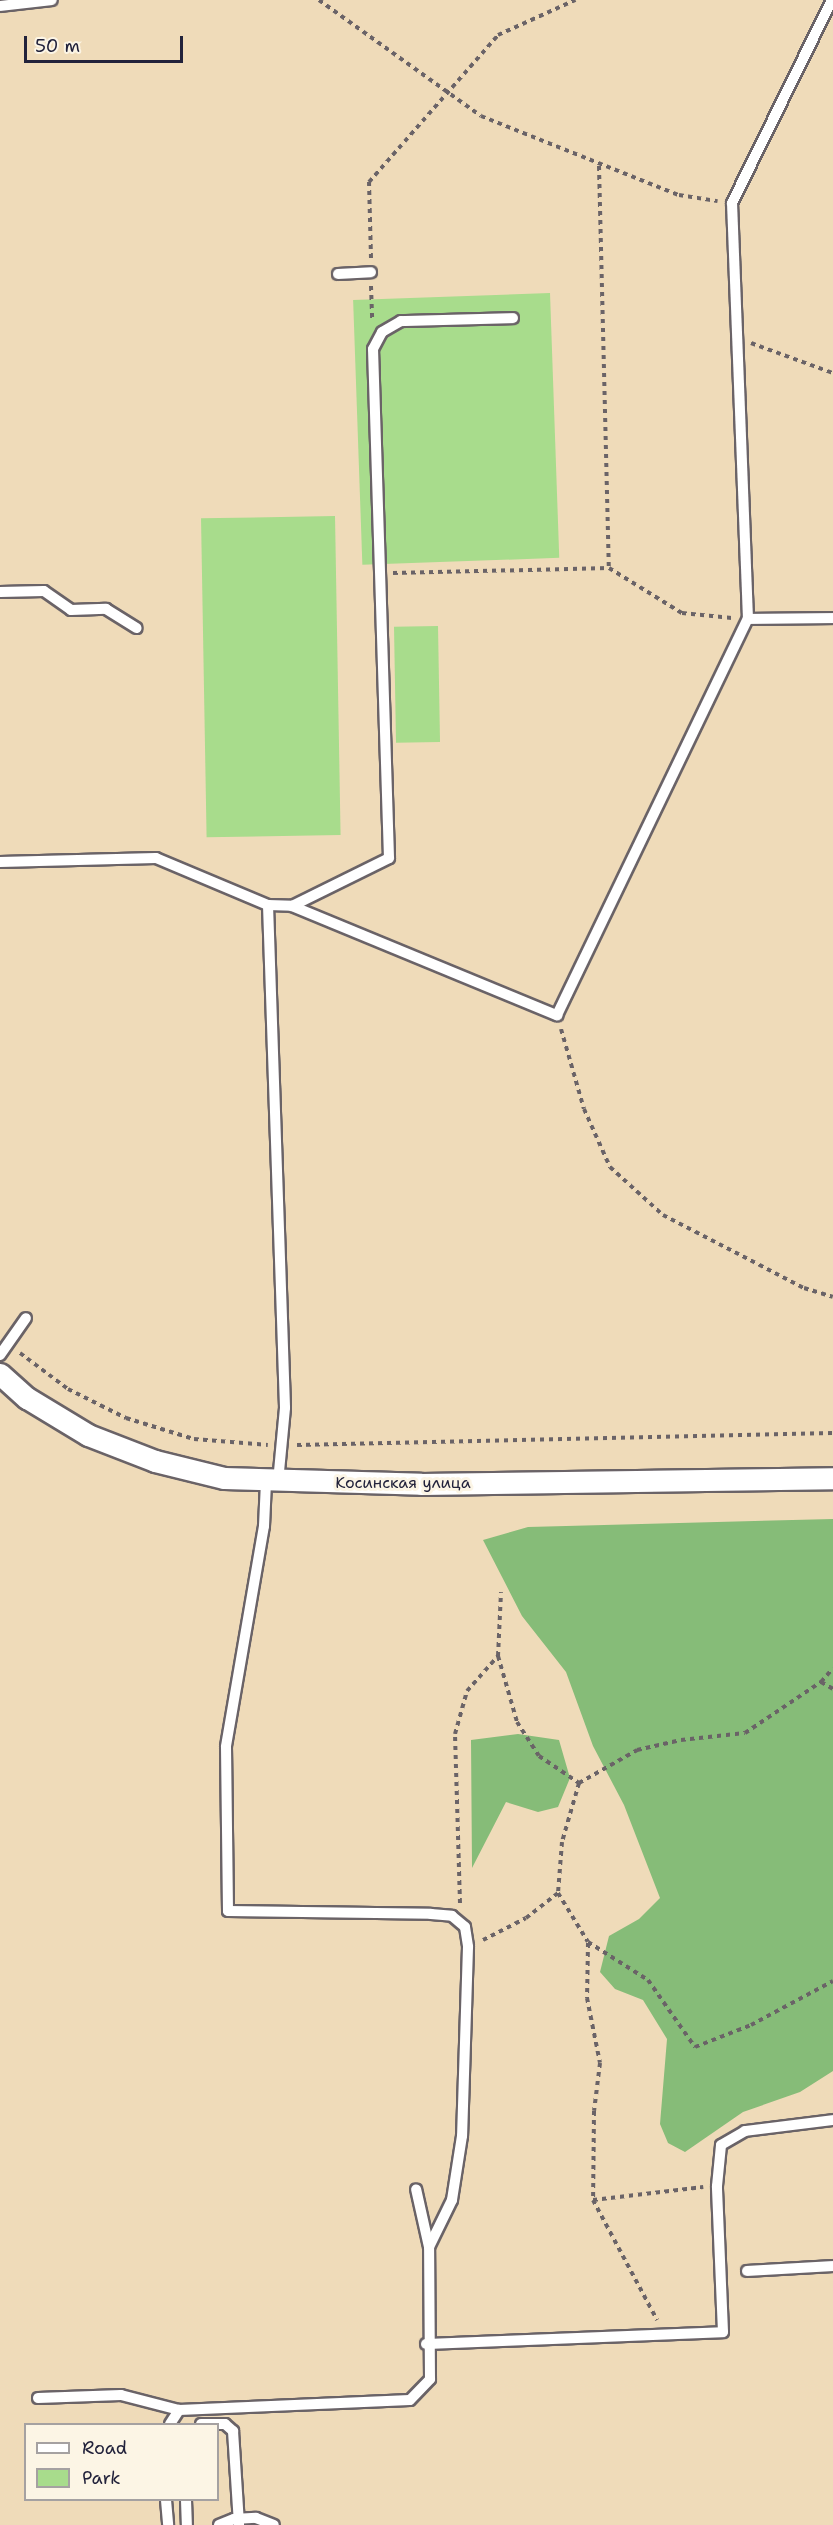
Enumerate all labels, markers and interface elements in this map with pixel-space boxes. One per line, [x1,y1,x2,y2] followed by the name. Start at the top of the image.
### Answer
[27,24,186,62] scale bar
[35,34,80,58] text: 50 m
[335,1473,471,1493] street label: Косинская улица
[24,2423,219,2501] legend
[82,2436,127,2460] text: Road
[82,2466,121,2490] text: Park

